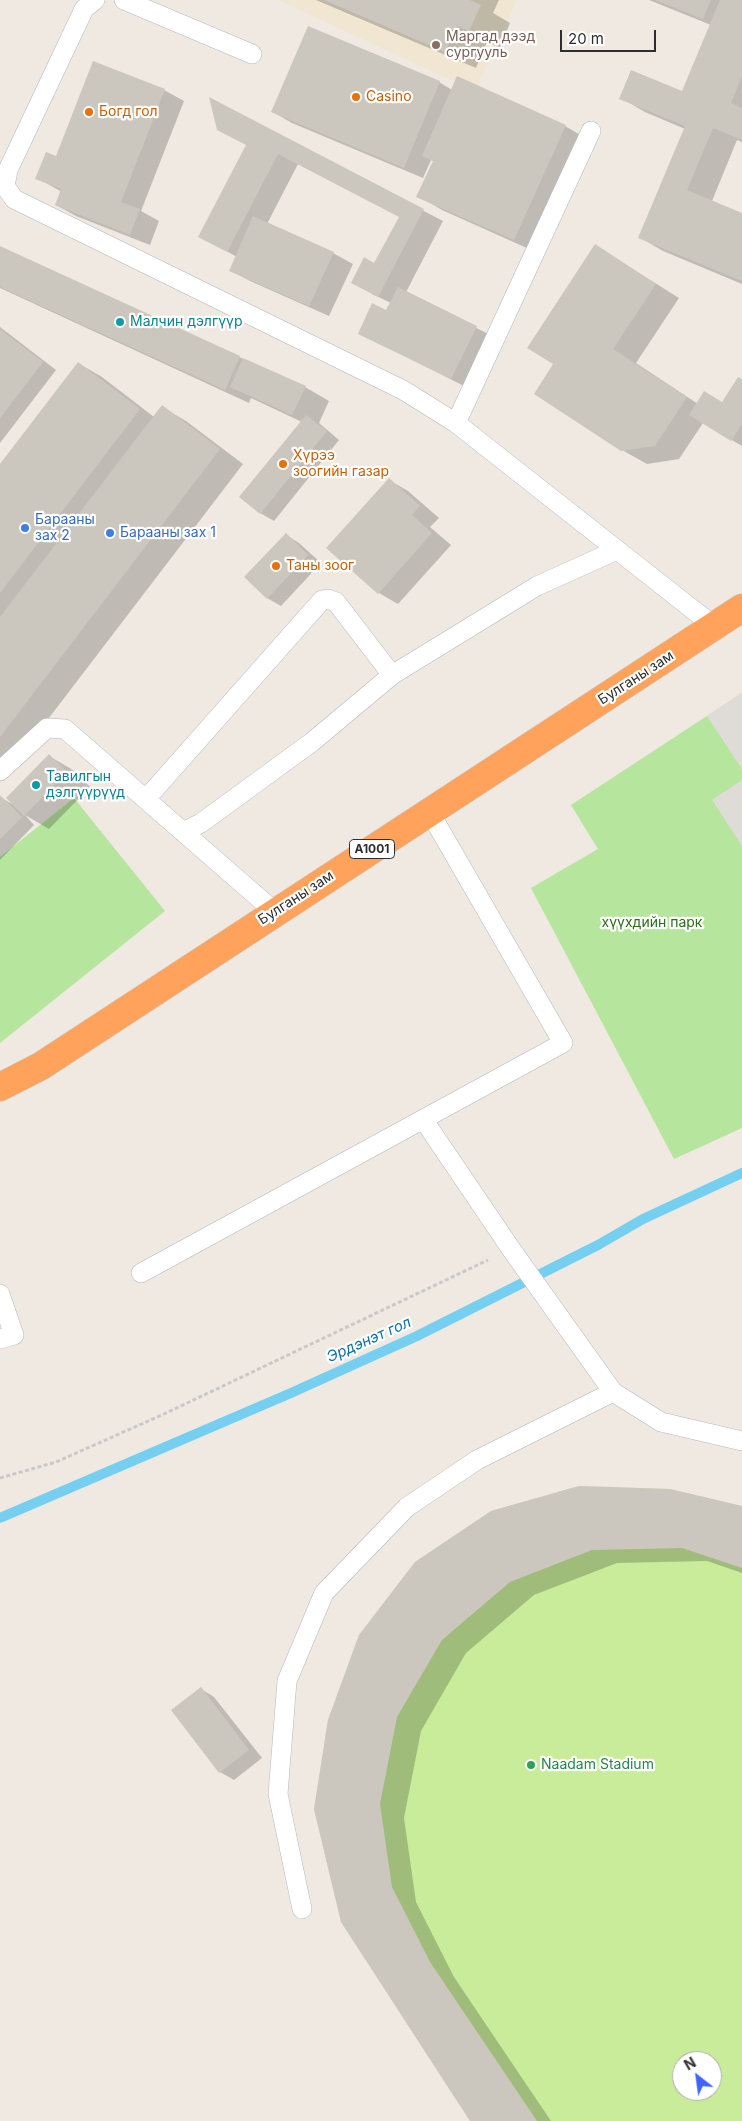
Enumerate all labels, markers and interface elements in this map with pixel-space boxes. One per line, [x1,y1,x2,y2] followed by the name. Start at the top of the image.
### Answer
[562,20,658,52] scale bar
[446,29,535,62] place label: Маргад дээд сургууль
[568,29,604,48] text: 20 m
[430,39,442,51] marker: Маргад дээд сургууль
[366,89,412,105] place label: Casino
[350,91,362,103] marker: Casino
[99,104,158,120] place label: Богд гол
[83,106,95,118] marker: Богд гол
[130,314,243,330] place label: Малчин дэлгүүр
[114,316,126,328] marker: Малчин дэлгүүр
[293,448,389,481] place label: Хүрээ зоогийн газар
[277,458,289,470] marker: Хүрээ зоогийн газар
[35,512,95,544] place label: Барааны зах 2
[19,522,31,534] marker: Барааны зах 2
[120,525,216,541] place label: Барааны зах 1
[104,527,116,539] marker: Барааны зах 1
[286,558,354,574] place label: Таны зоог
[270,560,282,572] marker: Таны зоог
[595,647,677,709] street label: Булганы зам
[46,769,125,802] place label: Тавилгын дэлгүүрүүд
[30,779,42,791] marker: Тавилгын дэлгүүрүүд
[350,840,394,859] road number: A1001
[255,867,337,929] street label: Булганы зам
[602,915,702,931] park label: хүүхдийн парк
[324,1313,414,1367] water label: Эрдэнэт гол
[541,1757,654,1773] place label: Naadam Stadium
[525,1759,537,1771] marker: Naadam Stadium
[672,2051,722,2101] north arrow
[681,2053,699,2073] text: N

